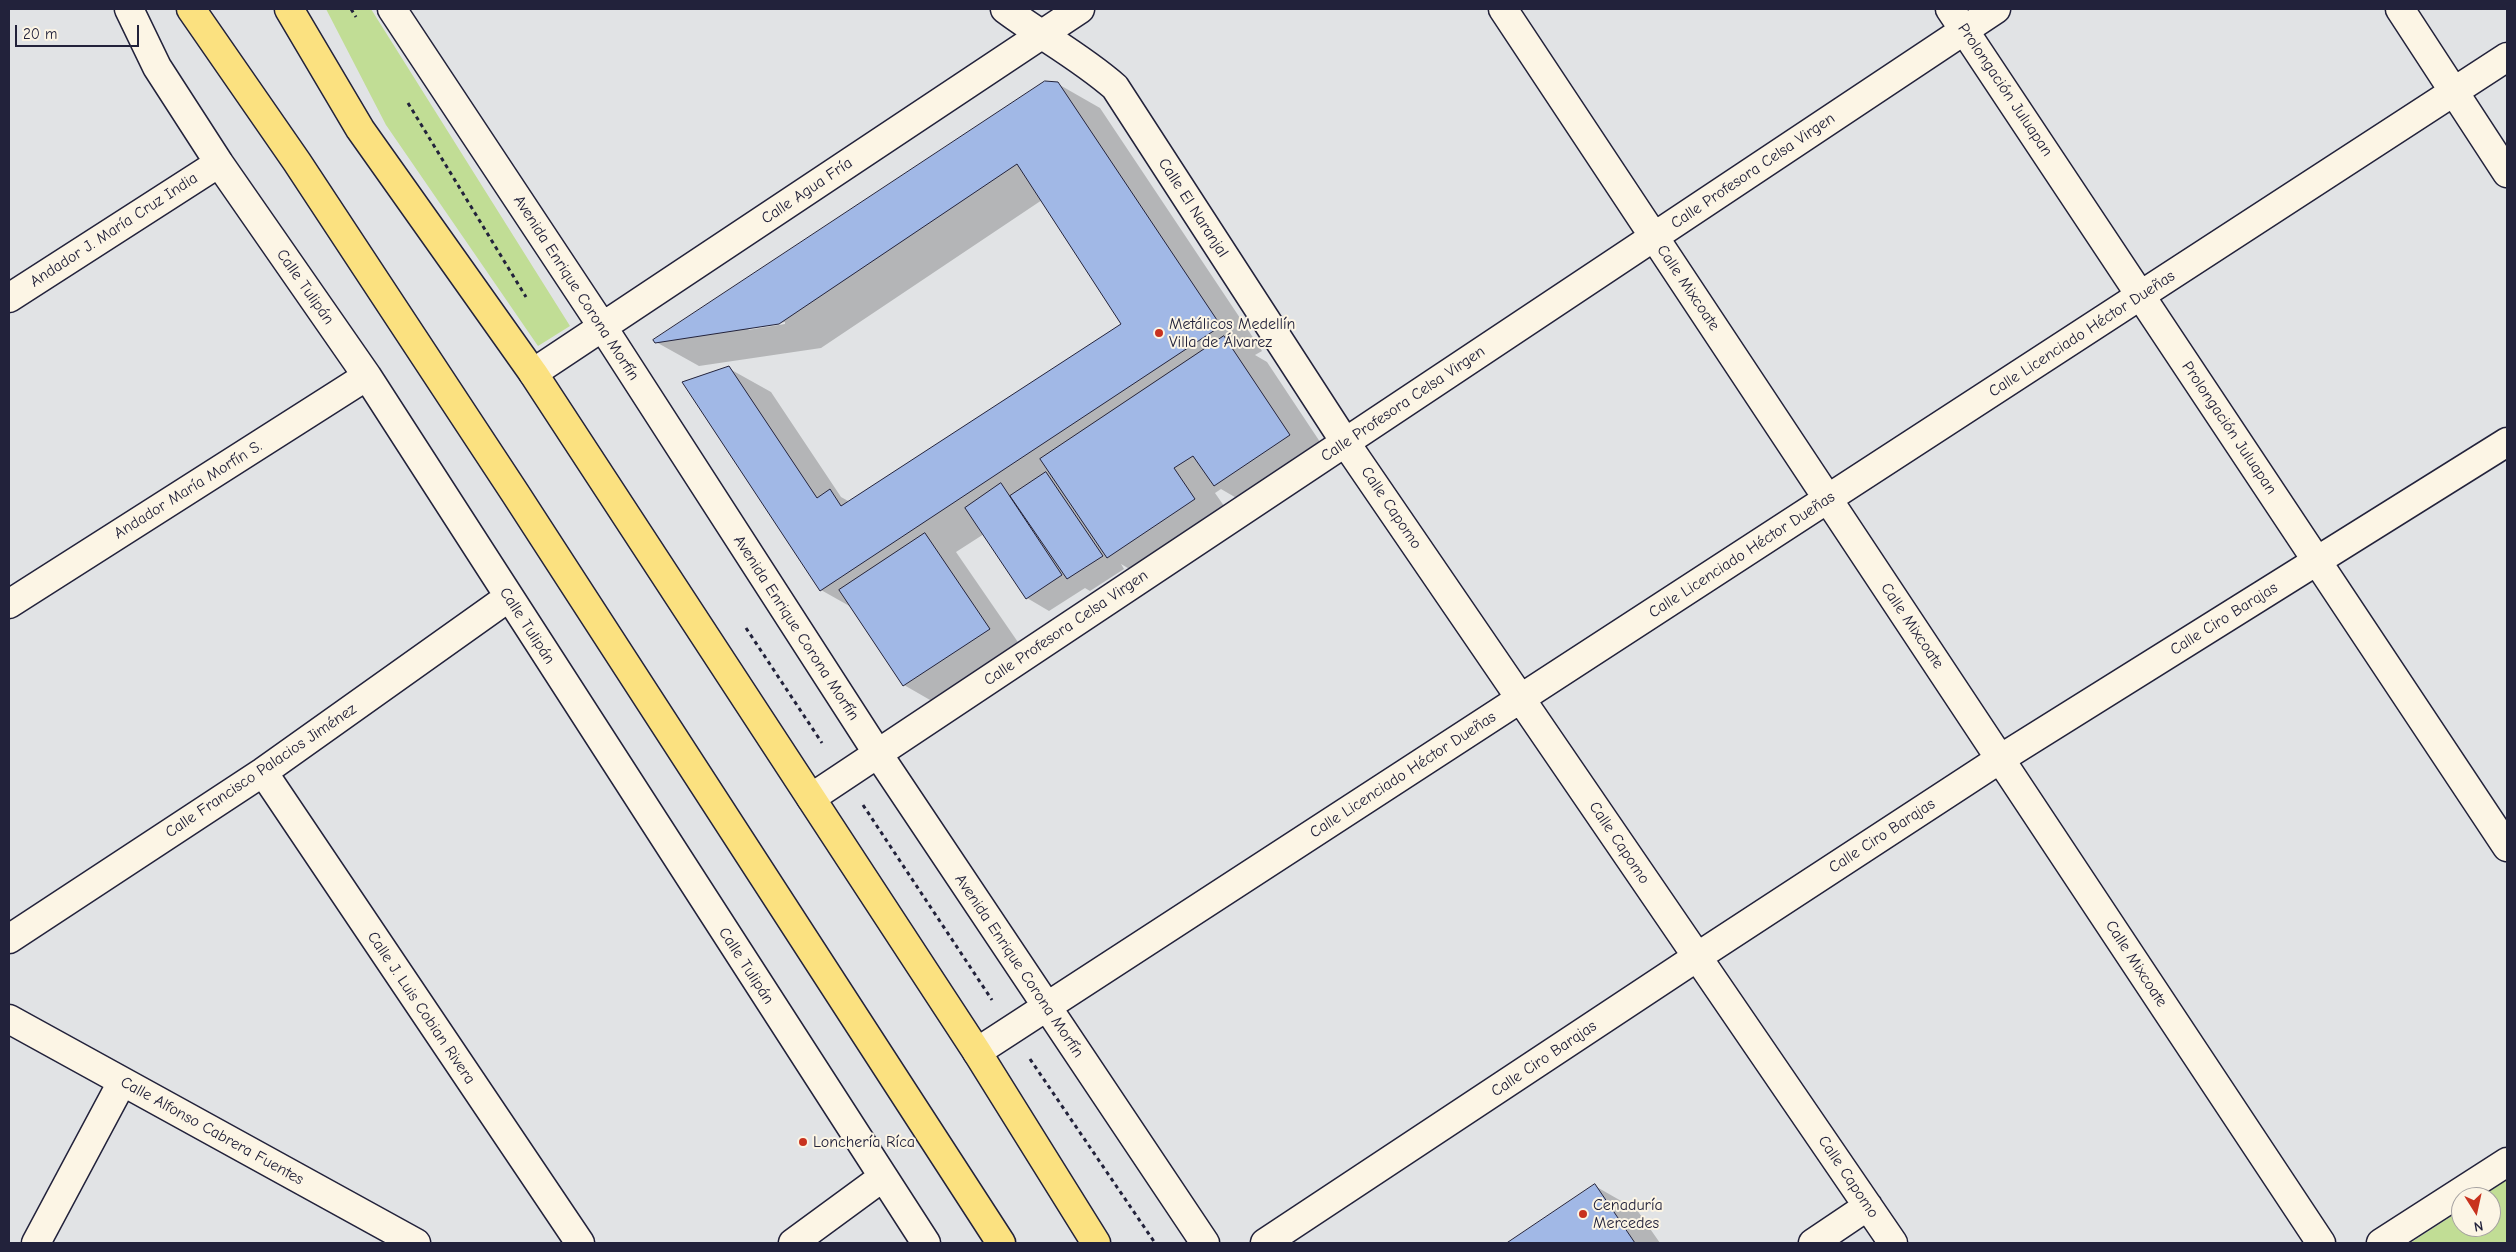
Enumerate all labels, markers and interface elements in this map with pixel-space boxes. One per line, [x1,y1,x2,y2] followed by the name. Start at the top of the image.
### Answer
[18,15,141,47] scale bar
[1953,20,2057,160] street label: Prolongación Juluapan
[23,25,57,43] text: 20 m
[1667,109,1839,233] street label: Calle Profesora Celsa Virgen
[758,154,856,228] street label: Calle Agua Fría
[1154,155,1232,261] street label: Calle El Naranjal
[27,169,201,291] street label: Andador J. María Cruz India
[509,192,643,384] street label: Avenida Enrique Corona Morfín
[1652,241,1724,335] street label: Calle Mixcoate
[272,246,338,328] street label: Calle Tulipán
[1985,267,2179,401] street label: Calle Licenciado Héctor Dueñas
[1169,314,1295,352] place label: Metálicos Medellín Villa de Álvarez
[1153,327,1165,339] marker: Metálicos Medellín Villa de Álvarez
[1317,342,1489,466] street label: Calle Profesora Celsa Virgen
[2177,358,2281,498] street label: Prolongación Juluapan
[111,437,265,543] street label: Andador María Morfín S.
[1356,463,1426,553] street label: Calle Capomo
[1645,488,1839,622] street label: Calle Licenciado Héctor Dueñas
[729,532,863,724] street label: Avenida Enrique Corona Morfín
[980,566,1152,690] street label: Calle Profesora Celsa Virgen
[2167,578,2281,660] street label: Calle Ciro Barajas
[1876,579,1948,673] street label: Calle Mixcoate
[495,584,559,668] street label: Calle Tulipán
[162,700,360,842] street label: Calle Francisco Palacios Jiménez
[1306,708,1500,842] street label: Calle Licenciado Héctor Dueñas
[1825,794,1939,878] street label: Calle Ciro Barajas
[1584,798,1654,888] street label: Calle Capomo
[950,871,1088,1061] street label: Avenida Enrique Corona Morfín
[2101,917,2171,1011] street label: Calle Mixcoate
[714,924,778,1008] street label: Calle Tulipán
[363,928,479,1088] street label: Calle J. Luis Cobian Rivera
[1488,1017,1600,1101] street label: Calle Ciro Barajas
[117,1073,307,1189] street label: Calle Alfonso Cabrera Fuentes
[813,1132,915,1152] place label: Lonchería Ríca
[1813,1132,1883,1222] street label: Calle Capomo
[797,1136,809,1148] marker: Lonchería Ríca
[2451,1187,2501,1237] north arrow
[1593,1195,1663,1233] place label: Cenaduría Mercedes
[1577,1208,1589,1220] marker: Cenaduría Mercedes
[2473,1217,2485,1235] text: N

